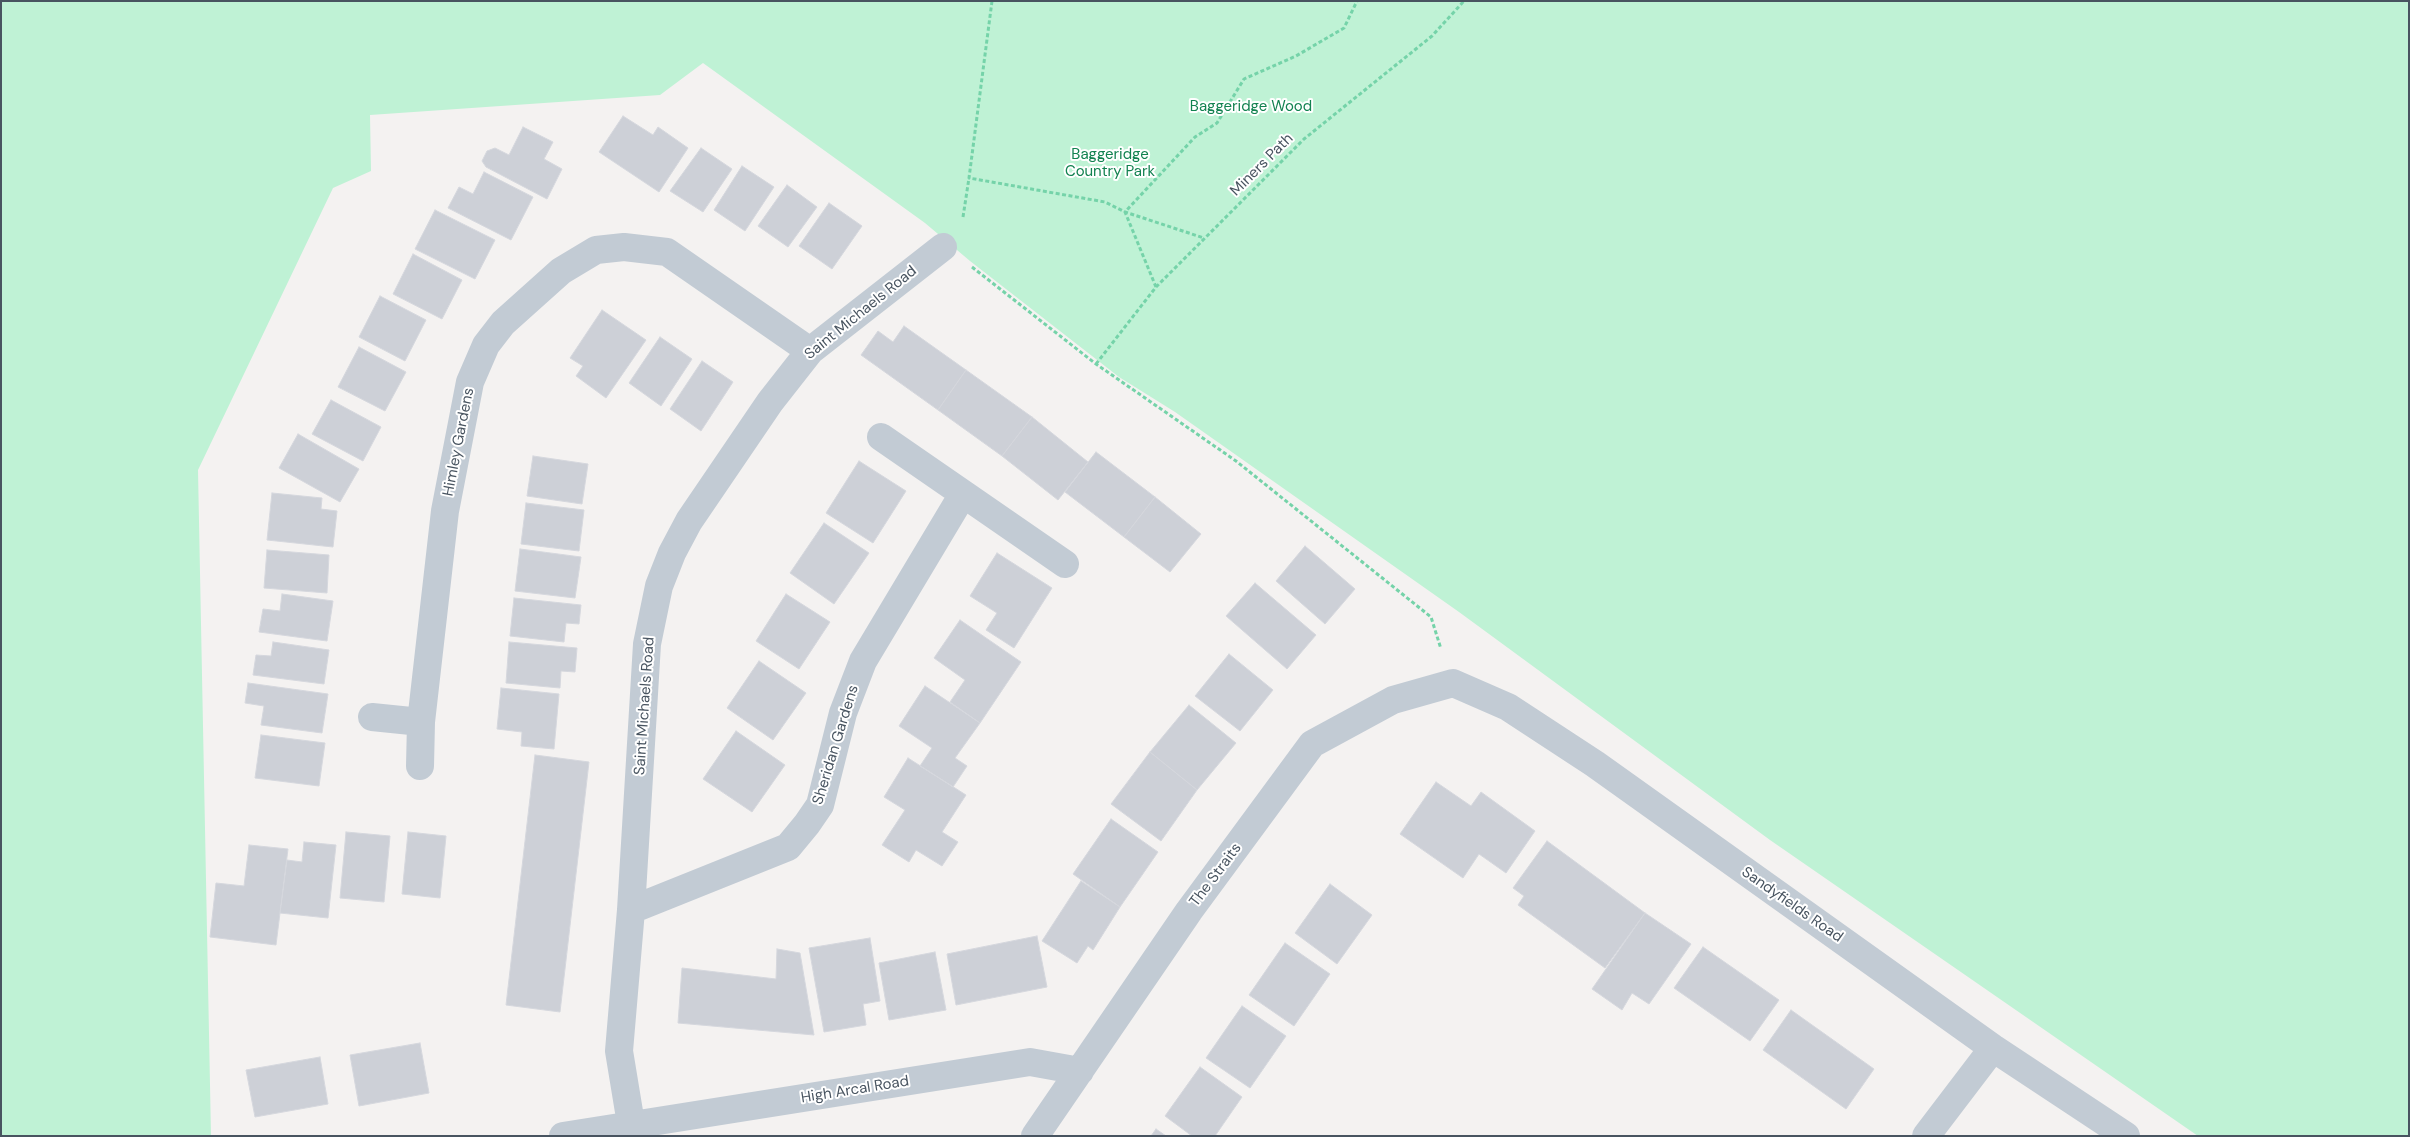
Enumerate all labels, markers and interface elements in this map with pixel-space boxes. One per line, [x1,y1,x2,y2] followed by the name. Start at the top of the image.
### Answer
[1190,98,1312,116] park label: Baggeridge Wood
[1227,130,1297,200] street label: Miners Path
[1065,146,1155,181] park label: Baggeridge Country Park
[801,262,921,364] street label: Saint Michaels Road
[440,386,478,498] street label: Himley Gardens
[631,636,659,776] street label: Saint Michaels Road
[809,683,863,807] street label: Sheridan Gardens
[1186,840,1246,910] street label: The Straits
[1738,863,1846,947] street label: Sandyfields Road
[800,1073,910,1107] street label: High Arcal Road

